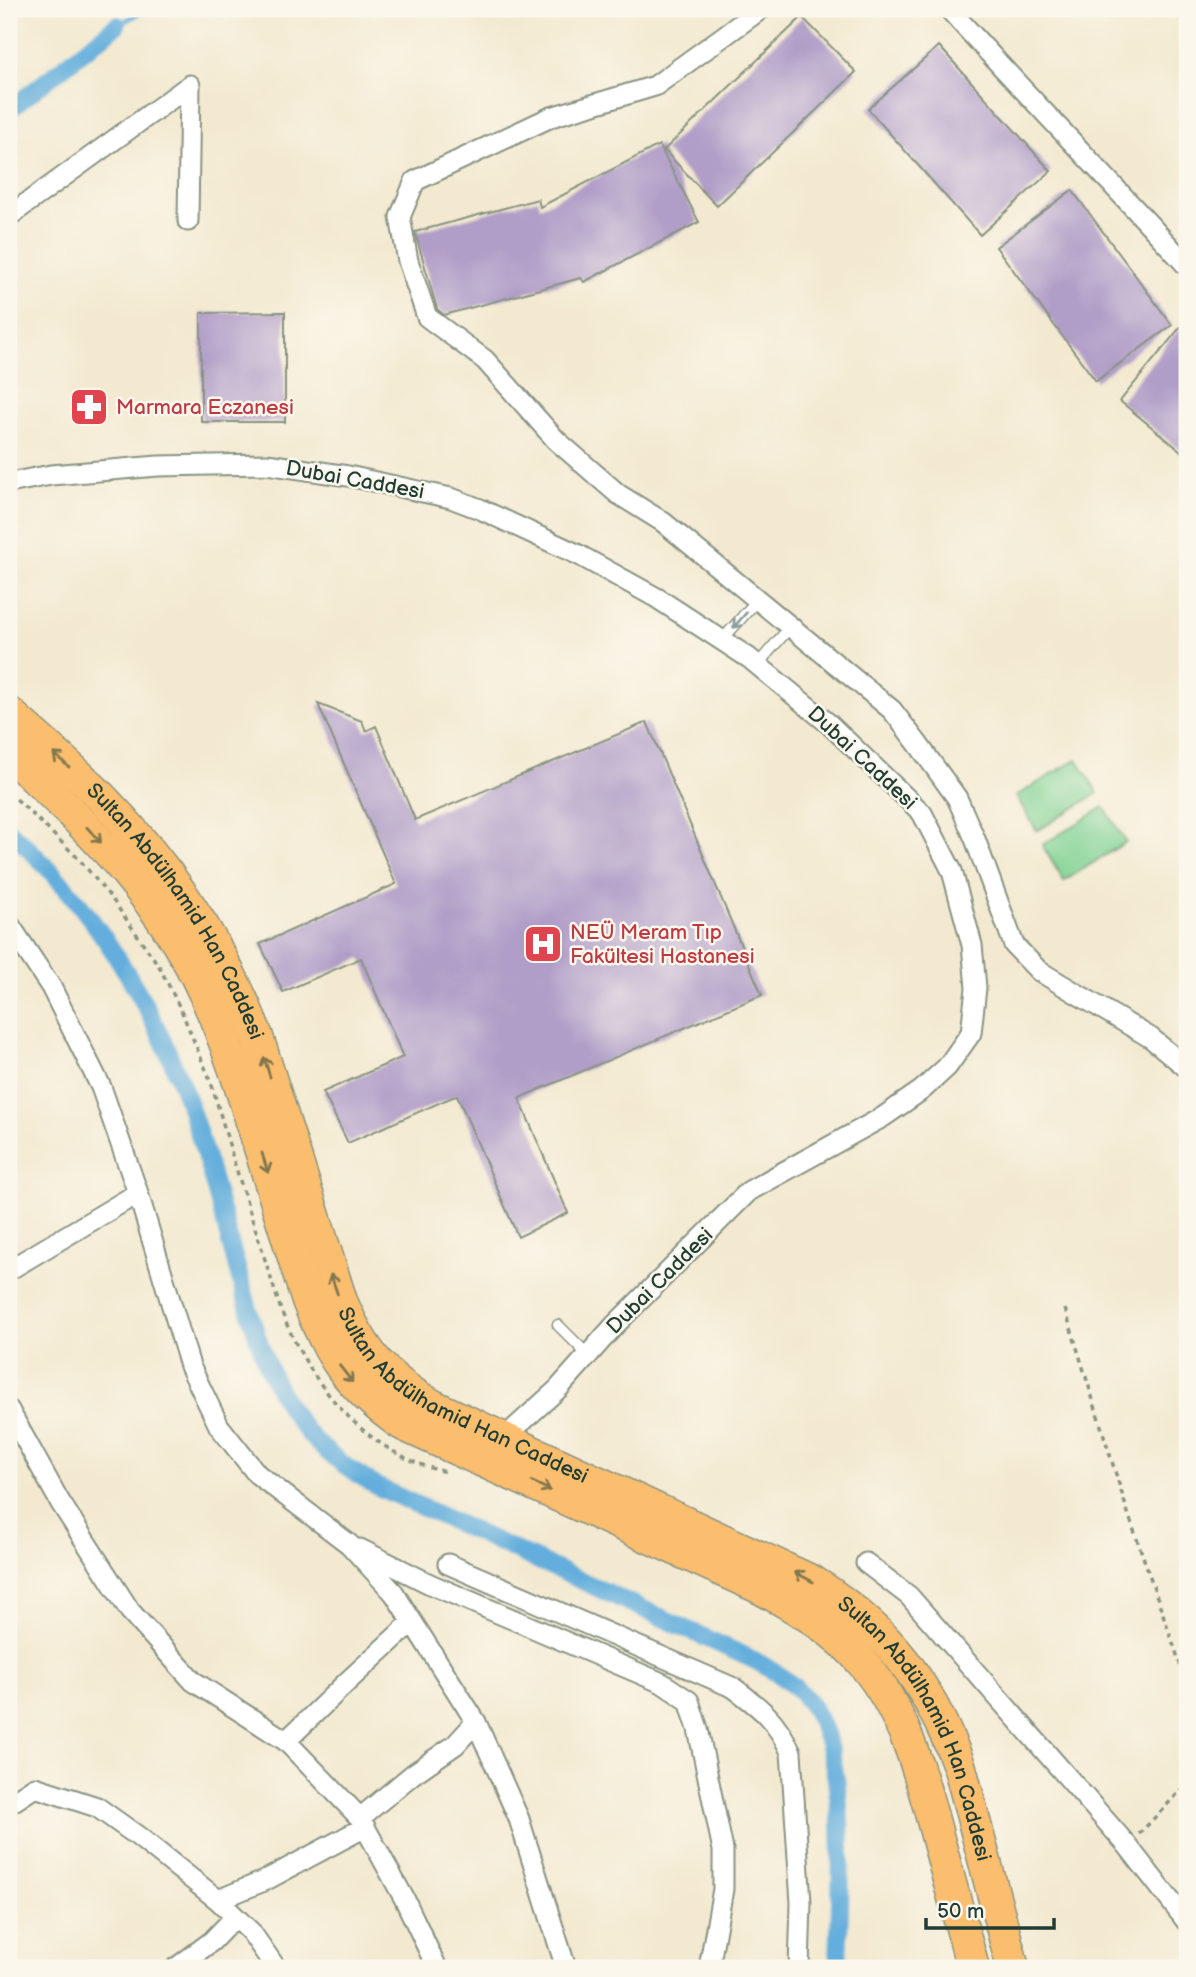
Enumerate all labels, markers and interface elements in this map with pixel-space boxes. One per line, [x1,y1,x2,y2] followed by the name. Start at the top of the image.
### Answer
[68,386,110,428] pharmacy icon: Marmara Eczanesi
[116,395,294,420] place label: Marmara Eczanesi
[284,456,426,504] street label: Dubai Caddesi
[732,611,748,629] one-way arrow
[802,701,922,815] street label: Dubai Caddesi
[53,751,70,768] one-way arrow
[82,778,269,1043] street label: Sultan Abdülhamid Han Caddesi
[85,826,102,843] one-way arrow
[570,920,755,969] place label: NEÜ Meram Tıp Fakültesi Hastanesi
[522,923,564,965] hospital icon: NEÜ Meram Tıp Fakültesi Hastanesi
[259,1056,272,1078] one-way arrow
[259,1152,272,1174] one-way arrow
[602,1223,718,1339] street label: Dubai Caddesi
[327,1273,339,1295] one-way arrow
[333,1303,592,1489] street label: Sultan Abdülhamid Han Caddesi
[339,1364,354,1383] one-way arrow
[530,1480,551,1493] one-way arrow
[794,1570,815,1583] one-way arrow
[833,1591,997,1864] street label: Sultan Abdülhamid Han Caddesi
[926,1886,1054,1930] scale bar
[937,1899,984,1924] text: 50 m

